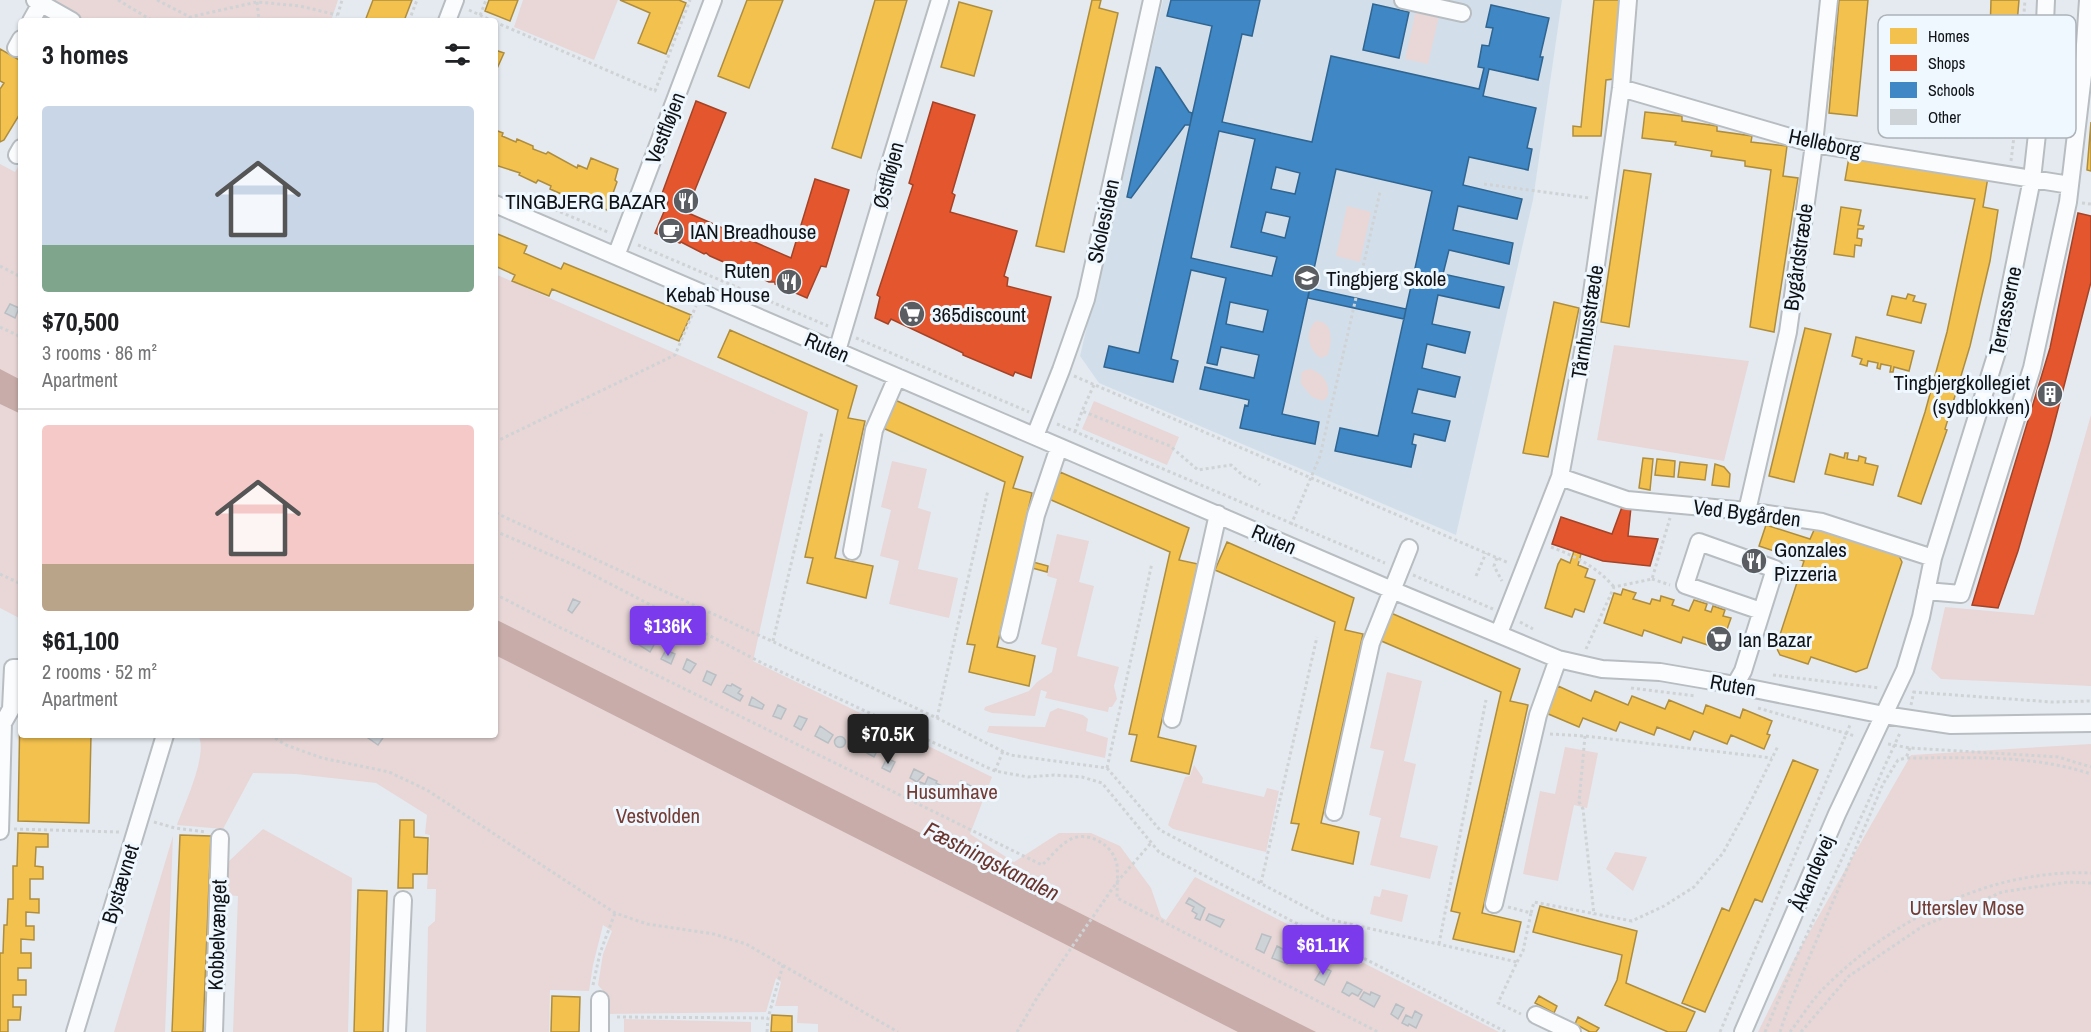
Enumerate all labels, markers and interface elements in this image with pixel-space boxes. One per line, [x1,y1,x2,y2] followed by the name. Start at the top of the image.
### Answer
[1878,15,2076,138] legend
[1928,25,1970,47] text: Homes
[42,37,129,72] text: 3 homes
[441,38,474,71] icon: filters
[1928,52,1965,74] text: Shops
[1928,79,1975,101] text: Schools
[638,88,692,168] street label: Vestfløjen
[1928,106,1961,128] text: Other
[1786,121,1864,165] street label: Helleborg
[865,138,911,212] street label: Østfløjen
[204,145,312,253] icon: home
[1080,176,1126,266] street label: Skolesiden
[671,186,701,216] restaurant icon: TINGBJERG BAZAR
[505,187,666,216] place label: TINGBJERG BAZAR
[1776,201,1820,313] street label: Bygårdstræde
[656,216,686,246] cafe icon: IAN Breadhouse
[690,217,816,246] place label: IAN Breadhouse
[666,256,770,309] place label: Ruten Kebab House
[1292,263,1322,293] school or university icon: Tingbjerg Skole
[1564,263,1610,381] street label: Tårnhusstræde
[1326,264,1446,293] place label: Tingbjerg Skole
[1981,264,2029,358] street label: Terrasserne
[774,267,804,297] restaurant icon: Ruten Kebab House
[897,299,927,329] supermarket icon: 365discount
[932,300,1026,329] place label: 365discount
[42,304,119,339] text: $70,500
[800,325,854,369] street label: Ruten
[42,339,157,366] text: 3 rooms · 86 m²
[42,366,118,393] text: Apartment
[1894,368,2030,421] place label: Tingbjergkollegiet (sydblokken)
[2035,379,2065,409] building icon: Tingbjergkollegiet (sydblokken)
[204,464,312,572] icon: home
[1692,492,1802,534] street label: Ved Bygården
[1247,517,1301,561] street label: Ruten
[1774,535,1847,588] place label: Gonzales Pizzeria
[1739,546,1769,576] restaurant icon: Gonzales Pizzeria
[626,606,710,657] pin: $136K
[644,612,692,639] text: $136K
[42,623,119,658] text: $61,100
[1704,624,1734,654] supermarket icon: Ian Bazar
[1738,625,1812,654] place label: Ian Bazar
[42,658,157,685] text: 2 rooms · 52 m²
[1708,667,1758,703] street label: Ruten
[42,685,118,712] text: Apartment
[839,714,937,765] pin: $70.5K
[862,720,914,747] text: $70.5K
[906,777,998,806] park label: Husumhave
[616,801,700,830] park label: Vestvolden
[919,814,1065,908] water label: Fæstningskanalen
[1783,830,1841,917] street label: Åkandevej
[94,841,146,927] street label: Bystævnet
[201,879,233,991] street label: Kobbelvænget
[1910,893,2024,922] park label: Utterslev Mose
[1274,925,1372,976] pin: $61.1K
[1297,931,1349,958] text: $61.1K

